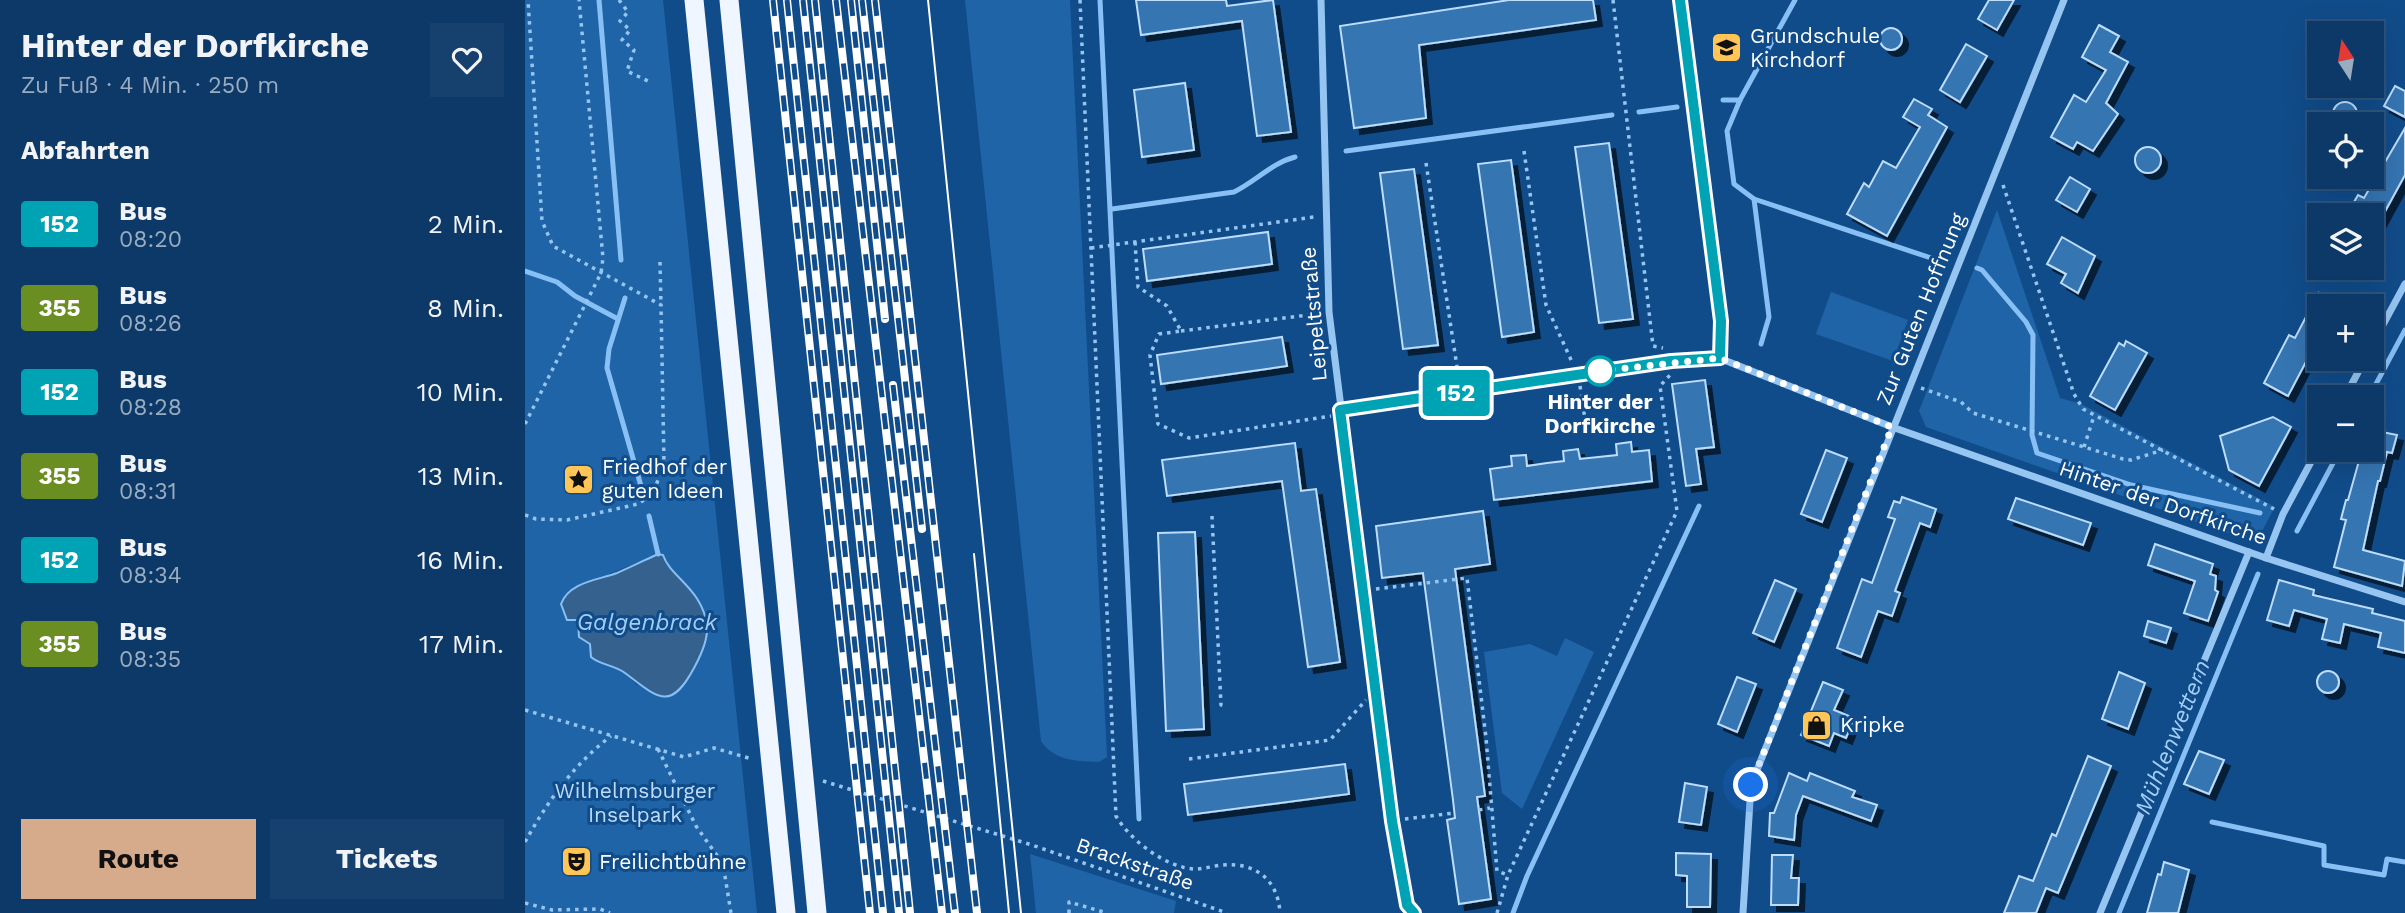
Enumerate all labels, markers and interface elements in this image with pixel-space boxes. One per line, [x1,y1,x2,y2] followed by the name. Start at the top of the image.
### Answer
[2307,21,2383,98] north arrow
[2307,21,2384,462] map controls
[430,23,504,97] button: heart
[1750,23,1880,72] place label: Grundschule Kirchdorf
[21,26,369,65] text: Hinter der Dorfkirche
[1710,31,1744,65] school or university icon: Grundschule Kirchdorf
[21,72,279,99] text: Zu Fuß · 4 Min. · 250 m
[2307,112,2384,189] button: locate
[21,135,150,165] text: Abfahrten
[119,196,167,226] text: Bus
[2307,203,2384,280] button: layers
[428,209,504,239] text: 2 Min.
[1871,209,1971,408] street label: Zur Guten Hoffnung
[40,210,79,238] text: 152
[119,226,182,253] text: 08:20
[1295,246,1332,382] street label: Leipeltstraße
[119,280,167,310] text: Bus
[427,293,504,323] text: 8 Min.
[38,294,81,322] text: 355
[2307,294,2384,371] button: +
[119,310,182,337] text: 08:26
[1585,356,1615,386] marker: Hinter der Dorfkirche
[119,364,167,394] text: Bus
[1416,370,1496,416] line badge: 152
[417,377,504,407] text: 10 Min.
[40,378,79,406] text: 152
[1437,379,1475,407] text: 152
[2307,385,2384,462] button: −
[1545,389,1655,438] place label: Hinter der Dorfkirche
[119,394,182,421] text: 08:28
[119,448,167,478] text: Bus
[602,454,728,503] place label: Friedhof der guten Ideen
[2056,455,2270,550] street label: Hinter der Dorfkirche
[418,461,504,491] text: 13 Min.
[38,462,81,490] text: 355
[562,462,596,496] place icon: Friedhof der guten Ideen
[119,478,177,505] text: 08:31
[119,532,167,562] text: Bus
[417,545,504,575] text: 16 Min.
[40,546,79,574] text: 152
[119,562,182,589] text: 08:34
[577,609,719,636] water label: Galgenbrack
[119,616,167,646] text: Bus
[419,629,504,659] text: 17 Min.
[38,630,81,658] text: 355
[119,646,181,673] text: 08:35
[2129,656,2216,818] water label: Mühlenwettern
[1800,708,1834,742] shop icon: Kripke
[1840,712,1905,737] place label: Kripke
[1733,767,1768,802] your location
[555,778,716,827] park label: Wilhelmsburger Inselpark
[21,819,256,899] button: Route
[270,819,504,899] button: Tickets
[1073,832,1197,895] street label: Brackstraße
[559,845,593,879] theatre icon: Freilichtbühne
[599,849,747,874] place label: Freilichtbühne

